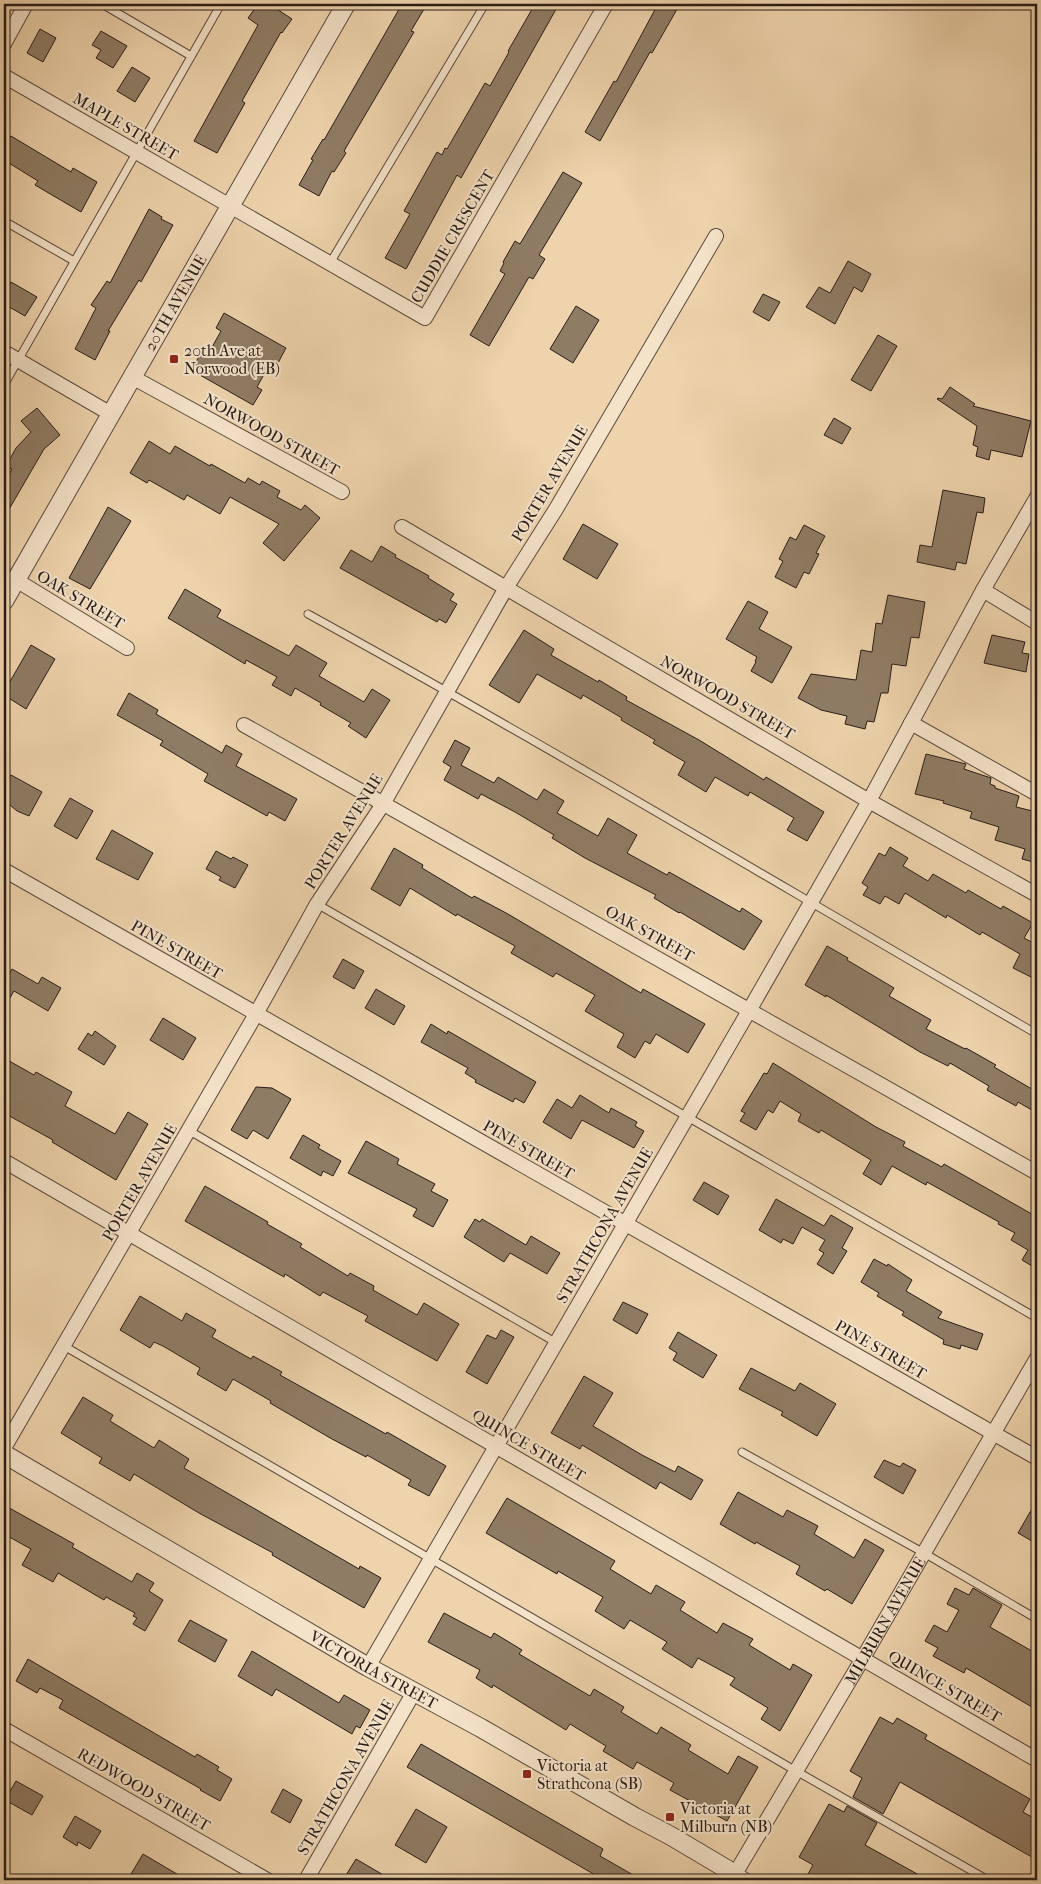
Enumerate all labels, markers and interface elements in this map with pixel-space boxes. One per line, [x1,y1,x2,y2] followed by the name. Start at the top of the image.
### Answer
[70,89,182,164] street label: MAPLE STREET
[407,166,498,306] street label: CUDDIE CRESCENT
[140,251,211,354] street label: 20TH AVENUE
[184,341,280,378] place label: 20th Ave at Norwood (EB)
[168,353,180,365] marker: 20th Ave at Norwood (EB)
[201,389,343,480] street label: NORWOOD STREET
[507,421,592,545] street label: PORTER AVENUE
[33,566,128,633] street label: OAK STREET
[657,651,799,744] street label: NORWOOD STREET
[300,770,387,893] street label: PORTER AVENUE
[602,901,698,966] street label: OAK STREET
[128,916,226,983] street label: PINE STREET
[480,1116,578,1183] street label: PINE STREET
[98,1120,181,1244] street label: PORTER AVENUE
[552,1144,657,1307] street label: STRATHCONA AVENUE
[832,1316,930,1383] street label: PINE STREET
[469,1405,589,1486] street label: QUINCE STREET
[841,1553,930,1688] street label: MILBURN AVENUE
[306,1626,441,1713] street label: VICTORIA STREET
[885,1646,1005,1727] street label: QUINCE STREET
[293,1696,398,1859] street label: STRATHCONA AVENUE
[74,1744,214,1835] street label: REDWOOD STREET
[536,1756,643,1793] place label: Victoria at Strathcona (SB)
[521,1768,533,1780] marker: Victoria at Strathcona (SB)
[679,1799,772,1836] place label: Victoria at Milburn (NB)
[664,1811,676,1823] marker: Victoria at Milburn (NB)

